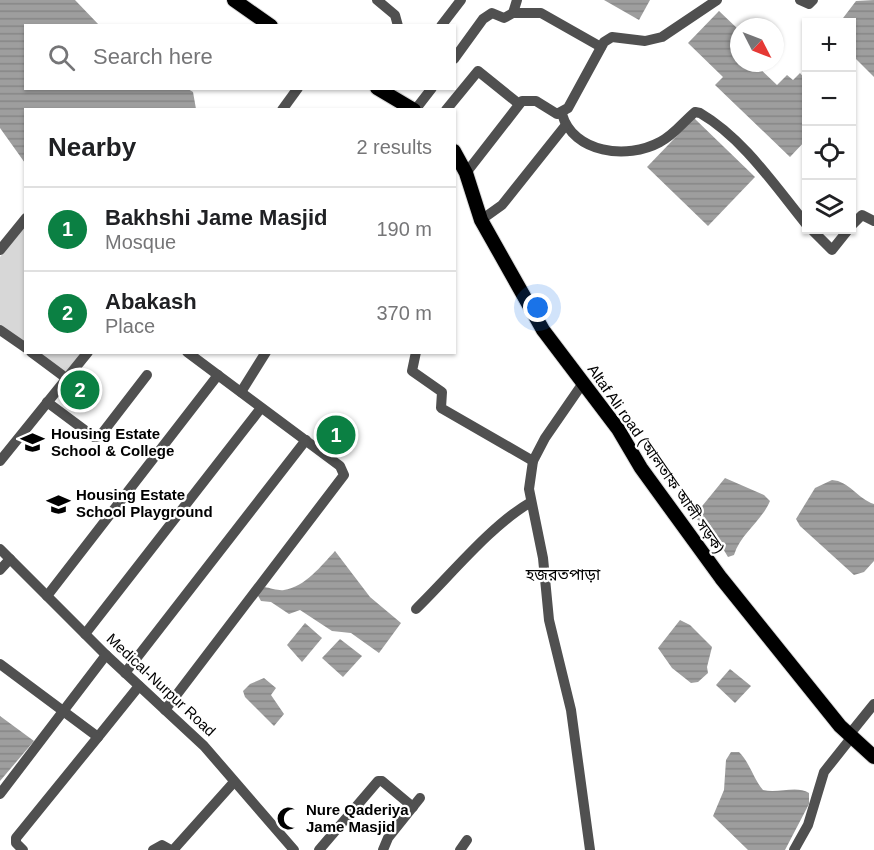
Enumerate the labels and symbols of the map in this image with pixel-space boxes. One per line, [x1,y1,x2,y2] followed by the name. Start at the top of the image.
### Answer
[730,18,784,72] north arrow
[523,293,552,322] your location
[584,361,728,556] street label: Altaf Ali road (আলতাফ আলী সড়ক)
[60,368,100,412] pin: 2
[316,412,356,458] pin: 1
[51,425,174,459] place label: Housing Estate School & College
[20,430,46,456] school or university icon: Housing Estate School & College
[76,486,213,520] place label: Housing Estate School Playground
[45,491,71,517] school or university icon: Housing Estate School Playground
[525,566,601,583] district label: হজরতপাড়া
[103,630,219,739] street label: Medical-Nurpur Road
[306,801,409,835] place label: Nure Qaderiya Jame Masjid
[275,806,301,832] mosque icon: Nure Qaderiya Jame Masjid

